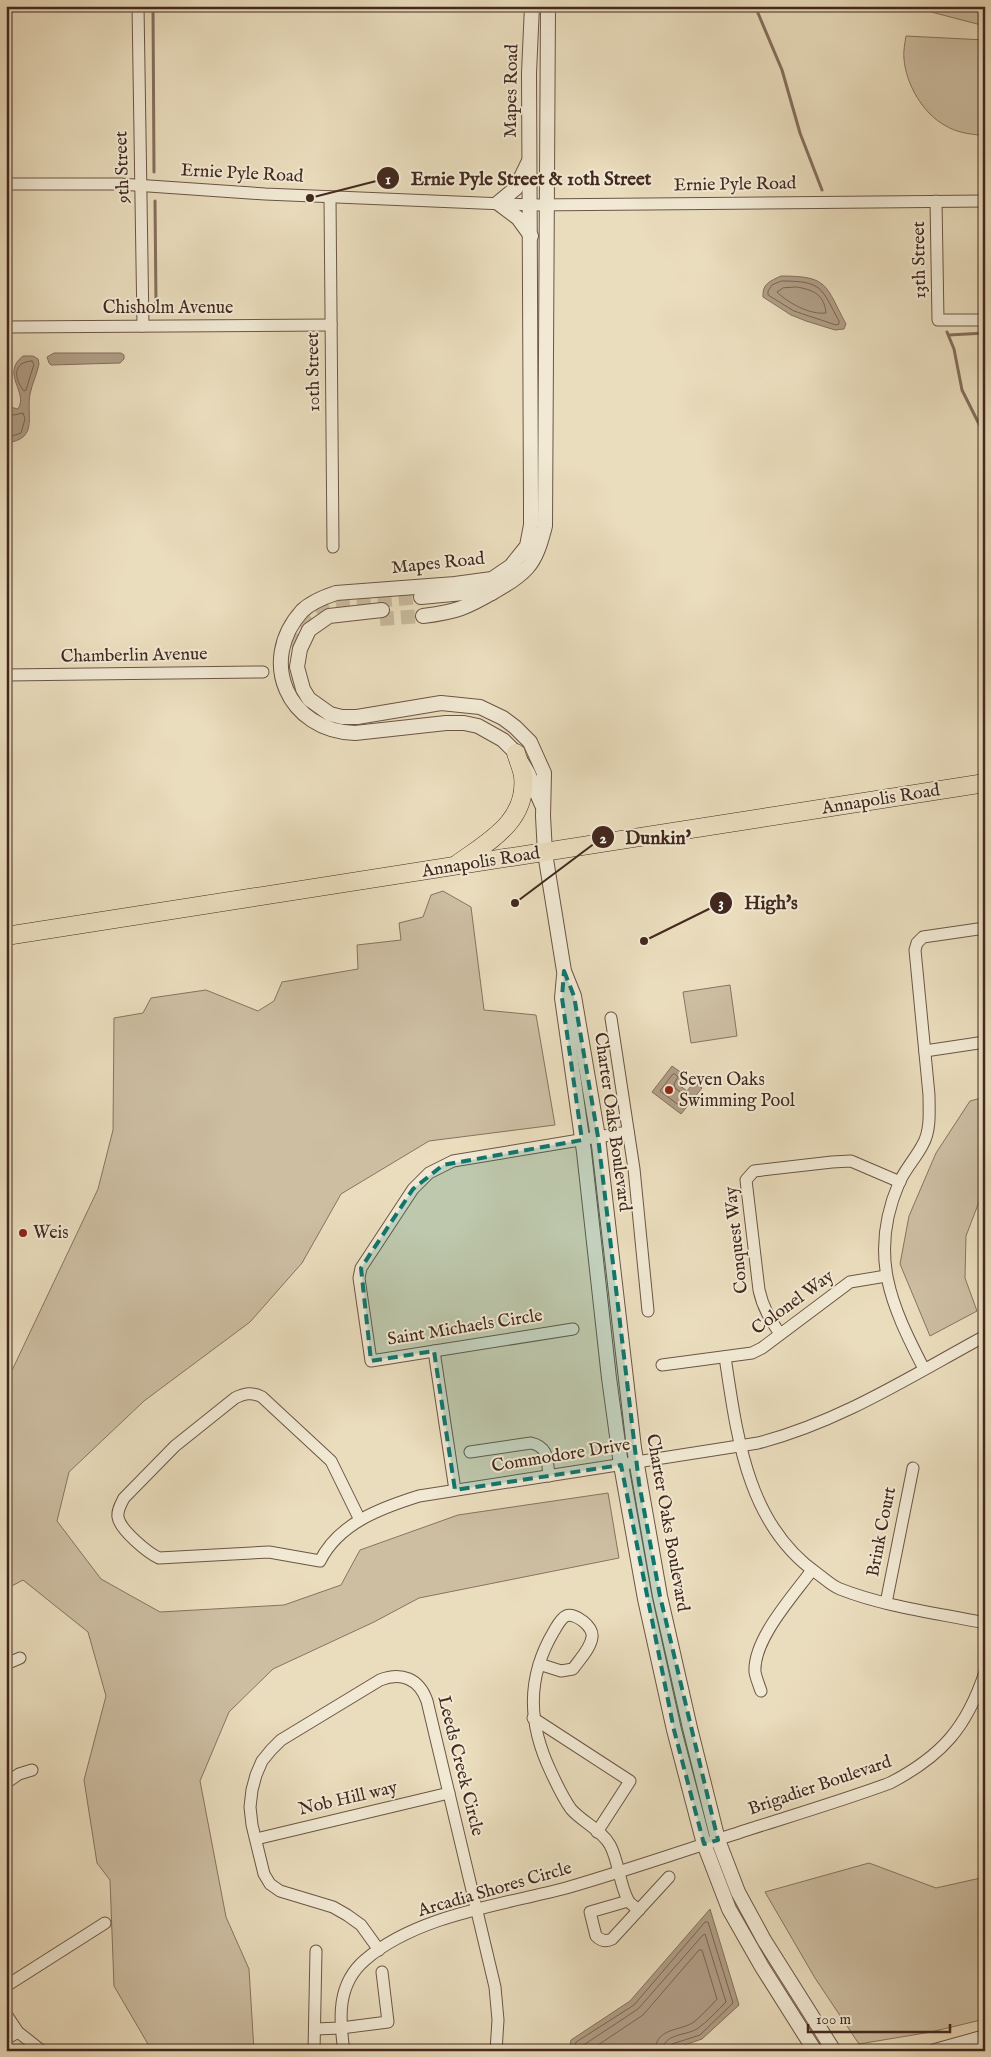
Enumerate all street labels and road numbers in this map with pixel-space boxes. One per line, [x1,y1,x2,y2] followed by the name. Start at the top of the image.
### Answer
[500,44,524,138] street label: Mapes Road
[110,130,136,205] street label: 9th Street
[180,159,304,189] street label: Ernie Pyle Road
[673,172,797,198] street label: Ernie Pyle Road
[908,221,932,299] street label: 13th Street
[103,297,233,320] street label: Chisholm Avenue
[302,332,326,412] street label: 10th Street
[390,548,486,580] street label: Mapes Road
[60,643,208,669] street label: Chamberlin Avenue
[819,779,942,821] street label: Annapolis Road
[419,842,542,884] street label: Annapolis Road
[588,1031,636,1213] street label: Charter Oaks Boulevard
[720,1185,754,1295] street label: Conquest Way
[747,1265,839,1341] street label: Colonel Way
[386,1304,544,1352] street label: Saint Michaels Circle
[640,1432,694,1614] street label: Charter Oaks Boulevard
[490,1434,632,1478] street label: Commodore Drive
[862,1485,902,1579] street label: Brink Court
[431,1693,489,1839] street label: Leeds Creek Circle
[745,1751,895,1821] street label: Brigadier Boulevard
[296,1776,400,1822] street label: Nob Hill way
[414,1857,575,1923] street label: Arcadia Shores Circle

